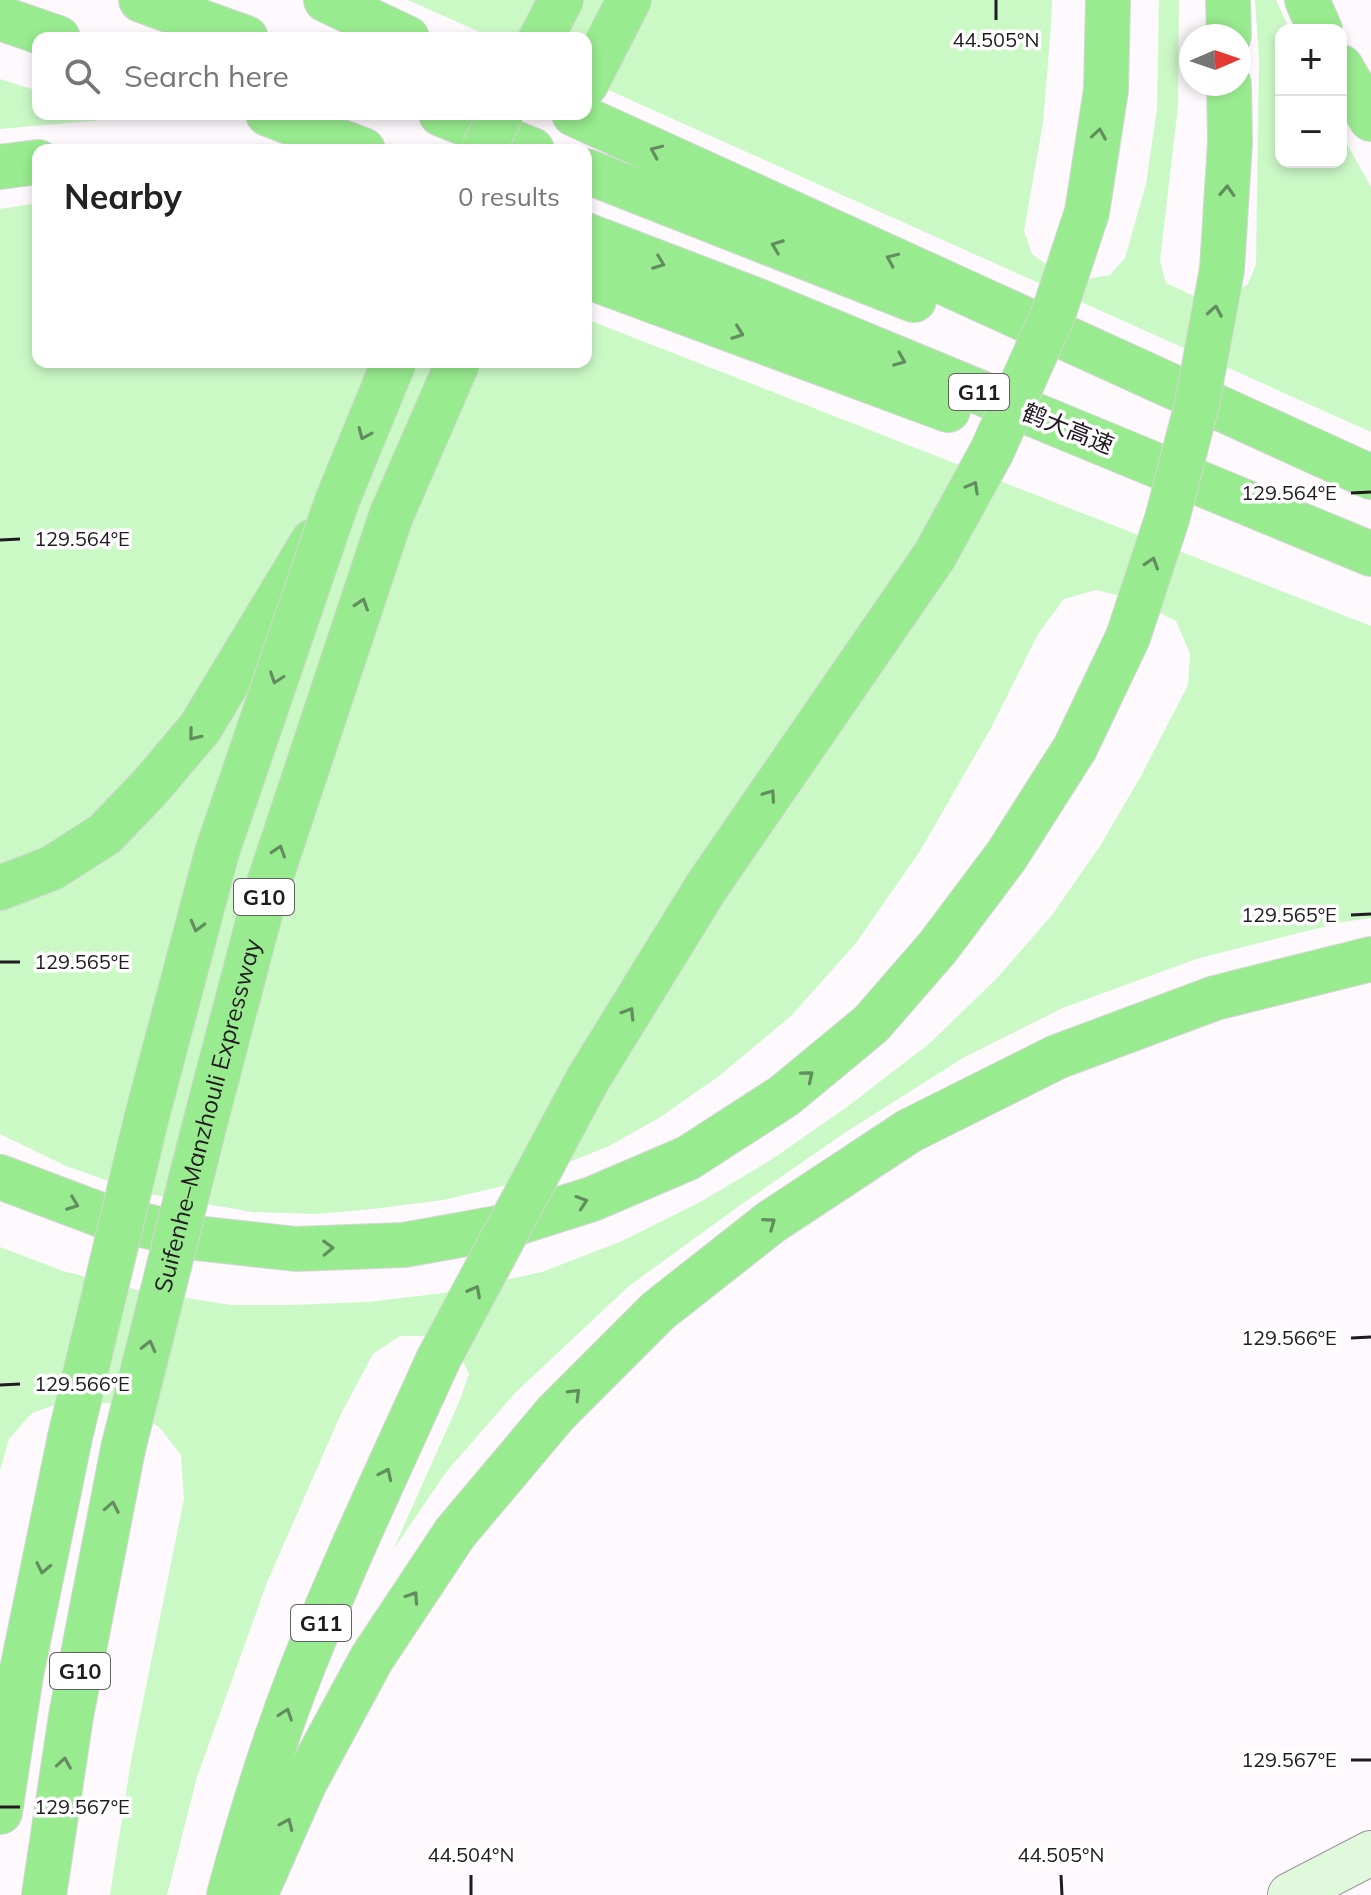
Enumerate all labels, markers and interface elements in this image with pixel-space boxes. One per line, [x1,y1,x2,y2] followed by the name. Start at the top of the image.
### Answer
[1179,24,1251,96] north arrow
[1275,24,1347,168] map controls
[1275,24,1347,96] button: +
[953,27,1039,52] text: 44.505°N
[32,32,592,120] search box
[60,54,104,98] icon: search
[124,57,289,95] text: Search here
[1275,96,1347,168] button: −
[1090,128,1107,141] one-way arrow
[649,145,664,161] one-way arrow
[64,175,182,218] text: Nearby
[458,180,560,213] text: 0 results
[1218,184,1235,197] one-way arrow
[771,239,785,256] one-way arrow
[651,253,665,270] one-way arrow
[886,253,901,269] one-way arrow
[1205,304,1222,318] one-way arrow
[730,323,744,339] one-way arrow
[892,350,906,367] one-way arrow
[949,374,1009,410] road number: G11
[1018,396,1118,460] street label: 鹤大高速
[358,426,374,440] one-way arrow
[1241,480,1337,505] text: 129.564°E
[963,481,978,495] one-way arrow
[34,526,130,551] text: 129.564°E
[1143,557,1159,571] one-way arrow
[352,598,368,612] one-way arrow
[270,671,286,685] one-way arrow
[189,725,203,740] one-way arrow
[760,789,775,803] one-way arrow
[270,845,286,859] one-way arrow
[234,879,294,915] road number: G10
[1241,902,1337,927] text: 129.565°E
[190,919,207,933] one-way arrow
[147,935,267,1295] street label: Suifenhe–Manzhouli Expressway
[34,949,130,974] text: 129.565°E
[619,1007,634,1022] one-way arrow
[798,1071,813,1086] one-way arrow
[65,1194,79,1211] one-way arrow
[575,1195,588,1211] one-way arrow
[762,1219,776,1233] one-way arrow
[322,1239,335,1256] one-way arrow
[465,1285,480,1300] one-way arrow
[1241,1325,1337,1350] text: 129.566°E
[140,1340,157,1354] one-way arrow
[34,1371,130,1396] text: 129.566°E
[566,1389,580,1403] one-way arrow
[376,1468,392,1482] one-way arrow
[103,1501,120,1514] one-way arrow
[35,1561,52,1575] one-way arrow
[403,1591,418,1605] one-way arrow
[291,1605,351,1641] road number: G11
[50,1653,110,1689] road number: G10
[277,1708,293,1722] one-way arrow
[1241,1747,1337,1772] text: 129.567°E
[55,1756,72,1769] one-way arrow
[34,1794,130,1819] text: 129.567°E
[277,1817,293,1832] one-way arrow
[428,1842,514,1867] text: 44.504°N
[1018,1842,1104,1867] text: 44.505°N

